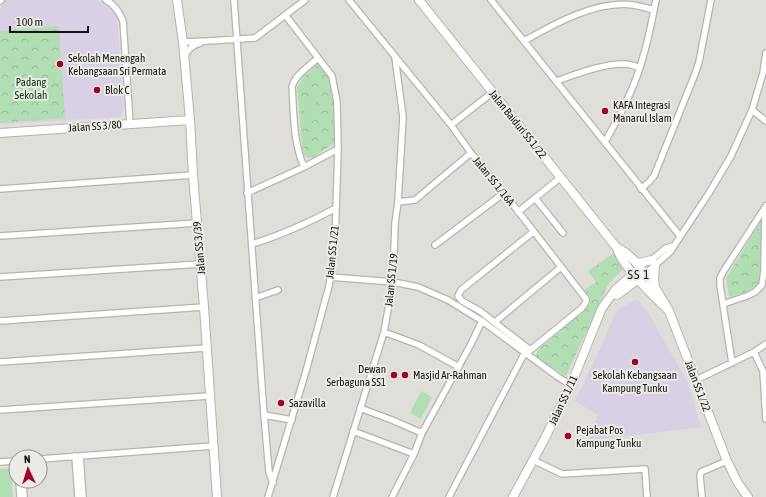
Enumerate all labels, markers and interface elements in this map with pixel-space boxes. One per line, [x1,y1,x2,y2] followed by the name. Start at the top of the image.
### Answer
[10,8,88,34] scale bar
[16,15,43,29] text: 100 m
[68,52,166,77] place label: Sekolah Menengah Kebangsaan Sri Permata
[55,59,65,69] marker: Sekolah Menengah Kebangsaan Sri Permata
[15,76,47,101] park label: Padang Sekolah
[105,84,130,96] place label: Blok C
[92,85,102,95] marker: Blok C
[487,88,549,160] street label: Jalan Baiduri SS 1/22
[613,99,672,124] place label: KAFA Integrasi Manarul Islam
[600,106,610,116] marker: KAFA Integrasi Manarul Islam
[68,118,122,134] street label: Jalan SS 3/80
[471,154,518,208] street label: Jalan SS 1/16A
[191,221,207,275] street label: Jalan SS 3/39
[323,225,341,279] street label: Jalan SS 1/21
[382,253,400,307] street label: Jalan SS 1/19
[628,267,650,282] district label: SS 1
[630,357,640,367] marker: Sekolah Kebangsaan Kampung Tunku
[683,359,713,413] street label: Jalan SS 1/22
[326,363,386,388] place label: Dewan Serbaguna SS1
[413,369,487,381] place label: Masjid Ar-Rahman
[593,369,677,394] place label: Sekolah Kebangsaan Kampung Tunku
[389,370,399,380] marker: Dewan Serbaguna SS1
[400,370,410,380] marker: Masjid Ar-Rahman
[546,373,580,427] street label: Jalan SS 1/11
[289,397,326,409] place label: Sazavilla
[276,398,286,408] marker: Sazavilla
[576,424,641,449] place label: Pejabat Pos Kampung Tunku
[563,431,573,441] marker: Pejabat Pos Kampung Tunku
[8,449,48,489] north arrow
[24,453,31,465] text: N

